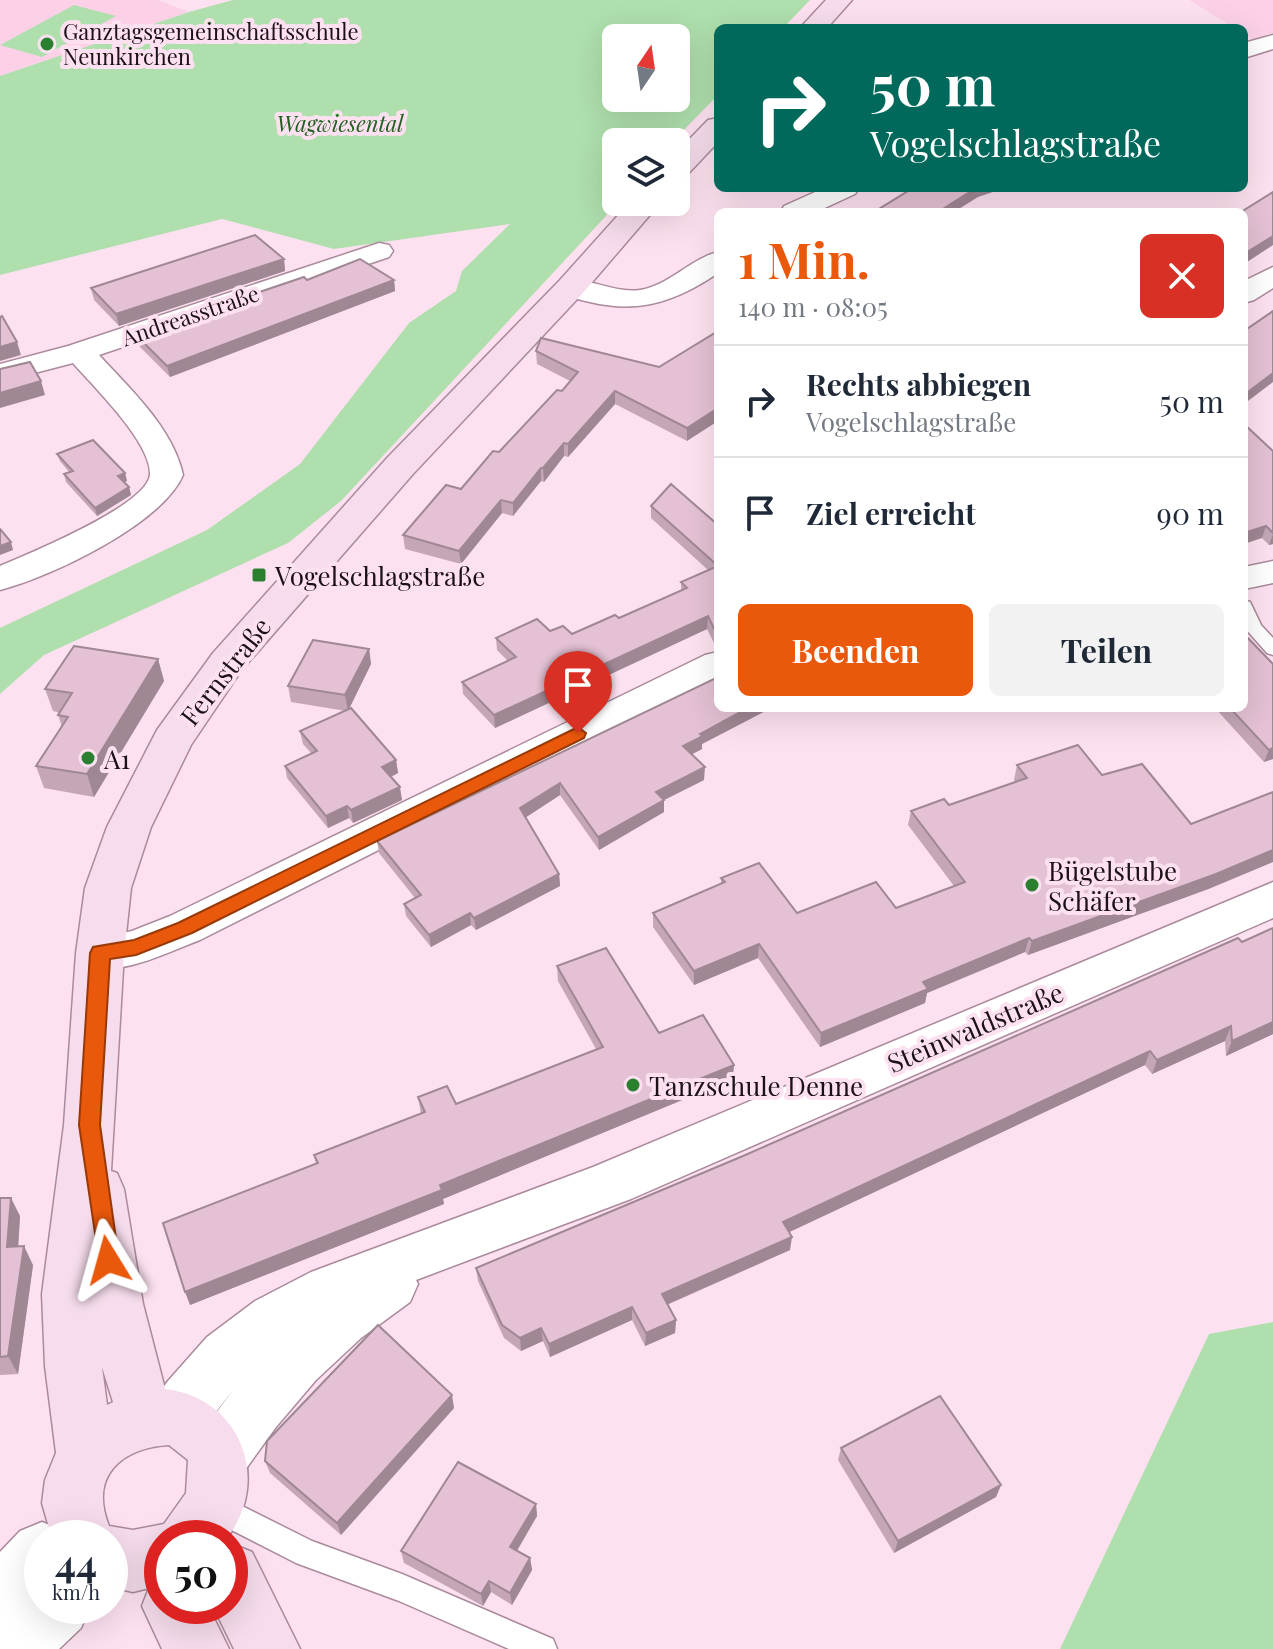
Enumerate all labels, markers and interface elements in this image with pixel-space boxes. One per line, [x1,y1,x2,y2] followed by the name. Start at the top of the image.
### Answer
[63,16,359,71] place label: Ganztagsgemeinschaftsschule Neunkirchen
[602,24,690,112] north arrow
[602,24,690,216] map controls
[38,35,56,53] marker: Ganztagsgemeinschaftsschule Neunkirchen
[870,46,996,121] text: 50 m
[738,56,842,160] icon: right
[277,108,404,138] park label: Wagwiesental
[870,118,1161,166] text: Vogelschlagstraße
[602,128,690,216] button: layers
[738,227,870,291] text: 1 Min.
[1140,234,1224,318] button: close
[116,277,263,353] street label: Andreasstraße
[738,289,888,324] text: 140 m · 08:05
[806,364,1031,404] text: Rechts abbiegen
[738,379,782,423] icon: right
[1159,381,1224,421] text: 50 m
[806,404,1016,439] text: Vogelschlagstraße
[738,491,782,535] icon: arrive
[806,493,976,533] text: Ziel erreicht
[1157,493,1224,533] text: 90 m
[274,558,485,593] place label: Vogelschlagstraße
[250,566,268,584] marker: Vogelschlagstraße
[738,604,973,696] button: Beenden
[989,604,1224,696] button: Teilen
[172,610,278,732] street label: Fernstraße
[544,651,612,733] pin
[556,663,600,707] icon: arrive
[103,741,130,776] place label: A1
[79,749,97,767] marker: A1
[1048,853,1177,918] place label: Bügelstube Schäfer
[1023,876,1041,894] marker: Bügelstube Schäfer
[882,974,1068,1080] street label: Steinwaldstraße
[649,1068,863,1103] place label: Tanzschule Denne
[624,1076,642,1094] marker: Tanzschule Denne
[66,1218,150,1302] position arrow
[144,1520,248,1624] speed limit sign: 50
[55,1535,97,1588] text: 44
[52,1578,100,1605] text: km/h

